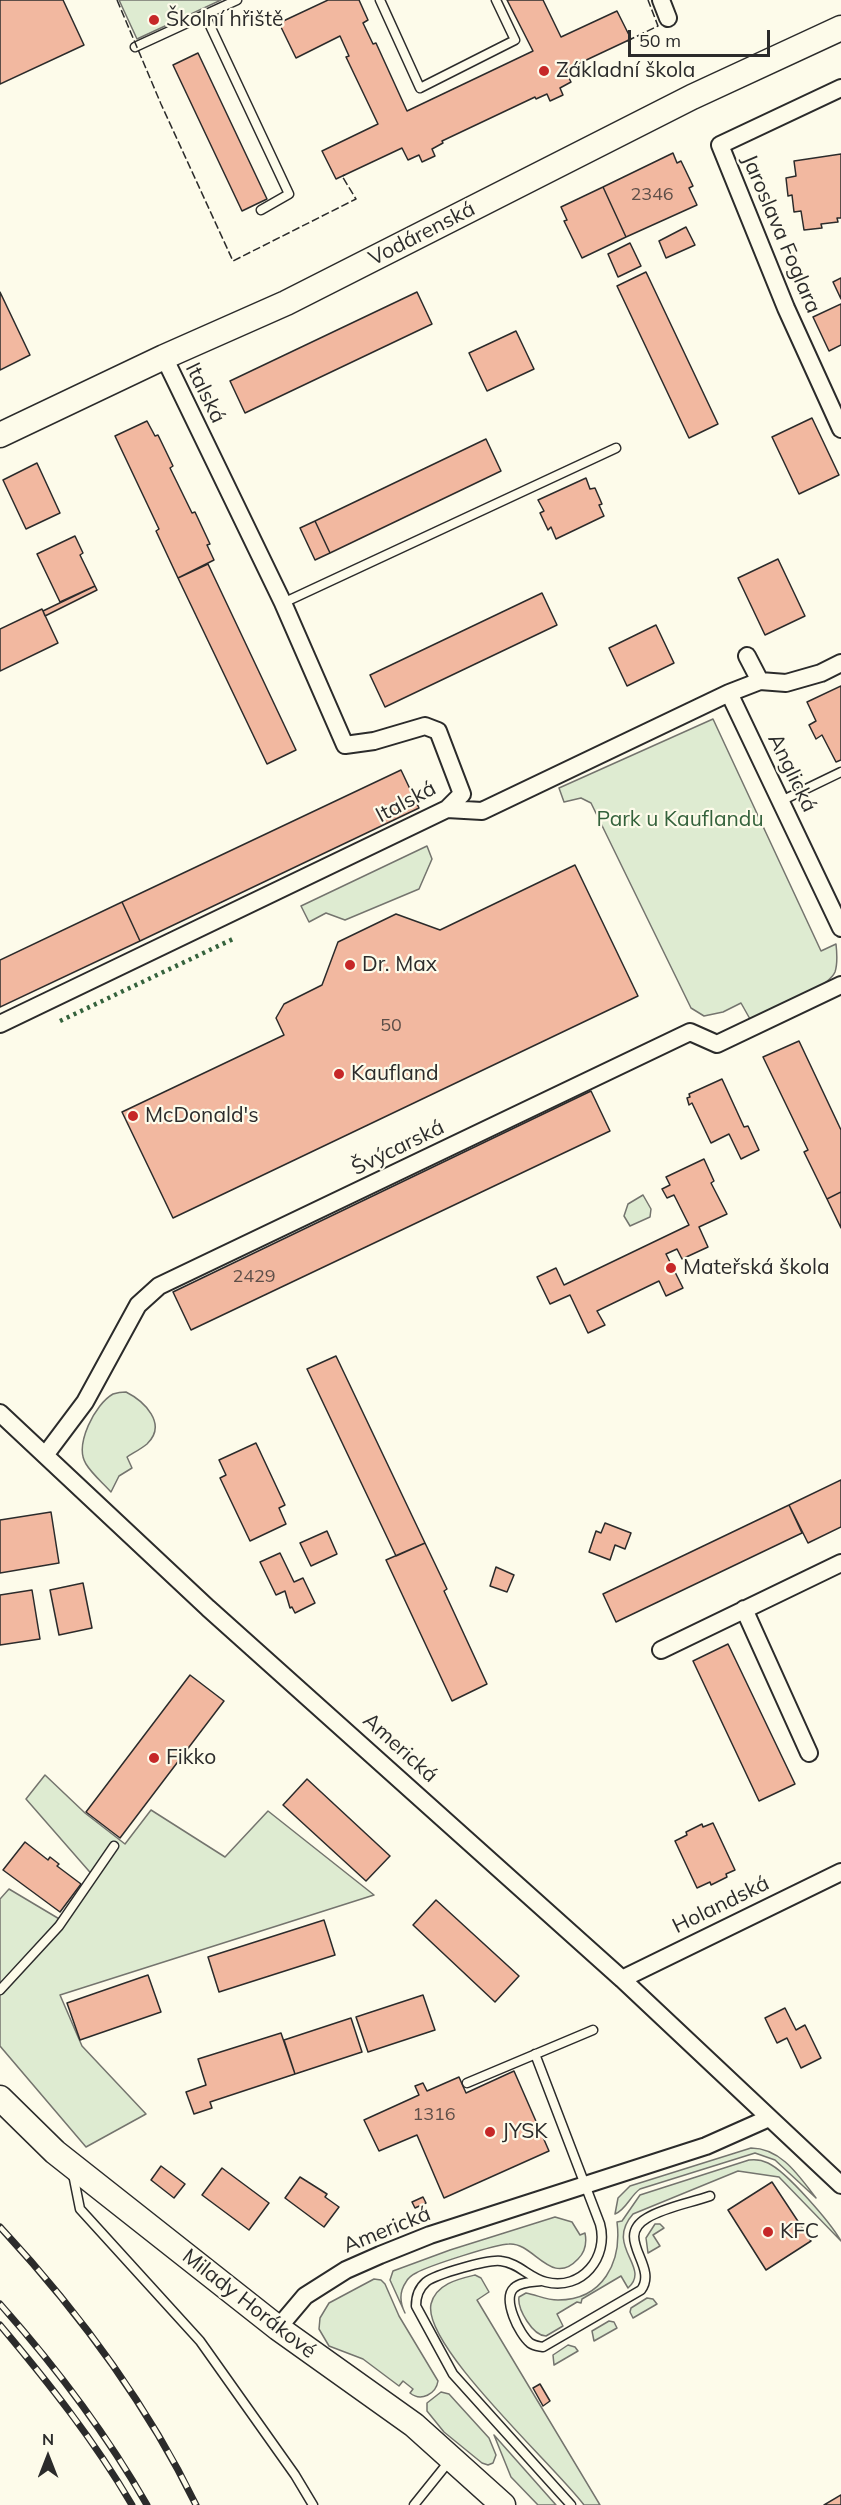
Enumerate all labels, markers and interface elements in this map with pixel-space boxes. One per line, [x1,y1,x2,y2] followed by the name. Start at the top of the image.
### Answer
[166,7,283,33] place label: Školní hřiště
[147,13,161,27] marker: Školní hřiště
[631,18,774,56] scale bar
[639,29,681,52] text: 50 m
[556,58,695,84] place label: Základní škola
[537,64,551,78] marker: Základní škola
[736,151,826,317] street label: Jaroslava Foglara
[630,184,674,206] house number: 2346
[365,197,479,271] street label: Vodárenská
[180,359,230,427] street label: Italská
[762,730,822,816] street label: Anglická
[372,776,440,828] street label: Italská
[596,807,764,833] park label: Park u Kauflandu
[362,952,437,978] place label: Dr. Max
[343,958,357,972] marker: Dr. Max
[380,1015,402,1037] house number: 50
[351,1061,439,1087] place label: Kaufland
[332,1067,346,1081] marker: Kaufland
[145,1103,259,1129] place label: McDonald's
[126,1109,140,1123] marker: McDonald's
[348,1115,448,1181] street label: Švýcarská
[683,1255,830,1281] place label: Mateřská škola
[664,1261,678,1275] marker: Mateřská škola
[232,1266,276,1288] house number: 2429
[357,1708,443,1788] street label: Americká
[166,1745,216,1771] place label: Fikko
[147,1751,161,1765] marker: Fikko
[669,1871,773,1939] street label: Holandská
[412,2104,456,2126] house number: 1316
[502,2119,548,2145] place label: JYSK
[483,2125,497,2139] marker: JYSK
[340,2201,434,2259] street label: Americká
[780,2219,819,2245] place label: KFC
[761,2225,775,2239] marker: KFC
[177,2244,321,2364] street label: Milady Horákové
[18,2427,78,2487] north arrow
[42,2429,54,2449] text: N

